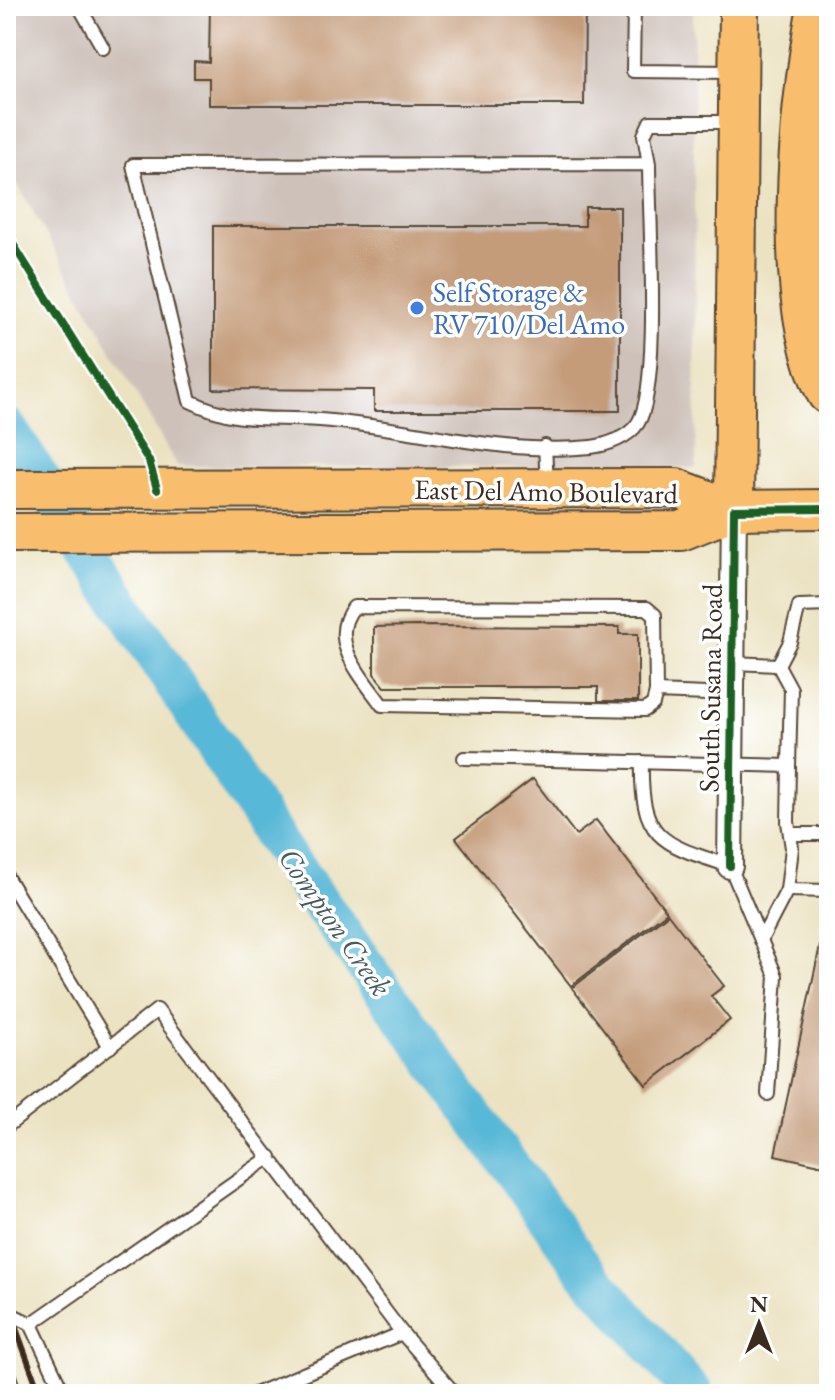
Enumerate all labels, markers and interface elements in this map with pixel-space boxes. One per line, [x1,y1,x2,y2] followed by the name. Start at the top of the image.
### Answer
[433,274,625,342] place label: Self Storage & RV 710/Del Amo
[408,299,426,317] marker: Self Storage & RV 710/Del Amo
[414,471,679,511] street label: East Del Amo Boulevard
[690,583,730,793] street label: South Susana Road
[270,840,401,1004] water label: Compton Creek
[719,1284,799,1364] north arrow
[750,1290,768,1319] text: N

